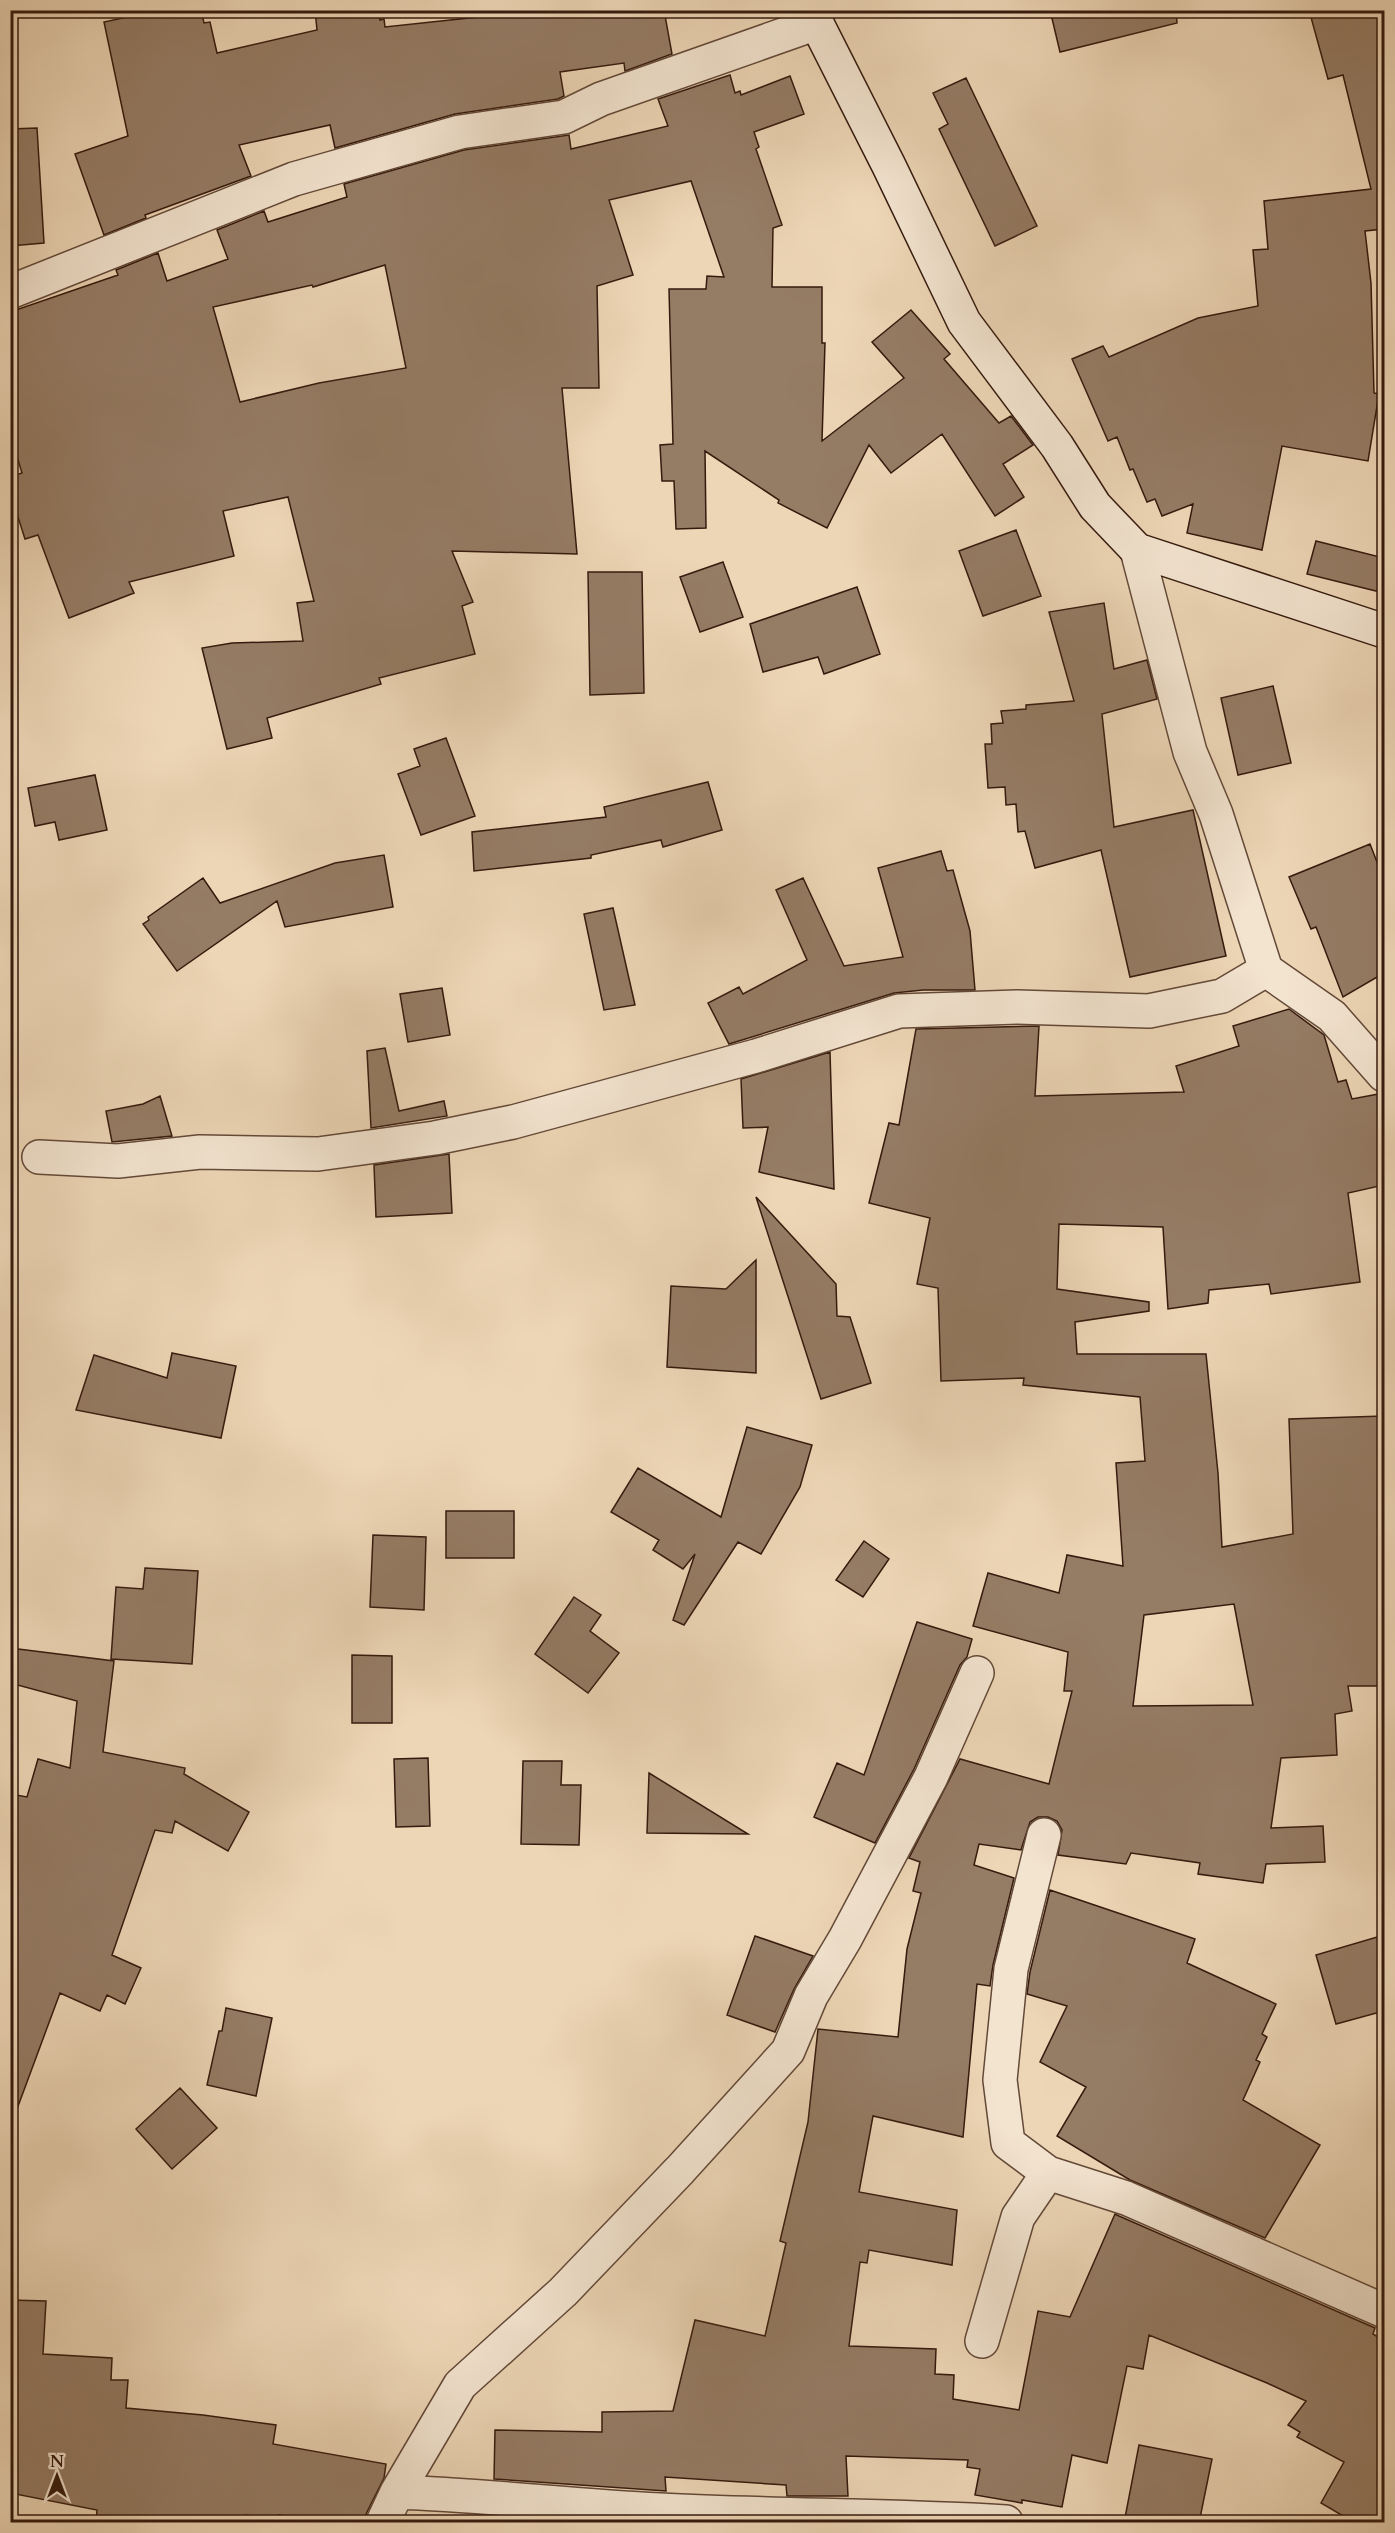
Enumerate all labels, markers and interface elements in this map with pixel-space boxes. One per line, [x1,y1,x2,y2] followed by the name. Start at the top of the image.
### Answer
[27,2446,87,2506] north arrow
[50,2451,64,2473] text: N

